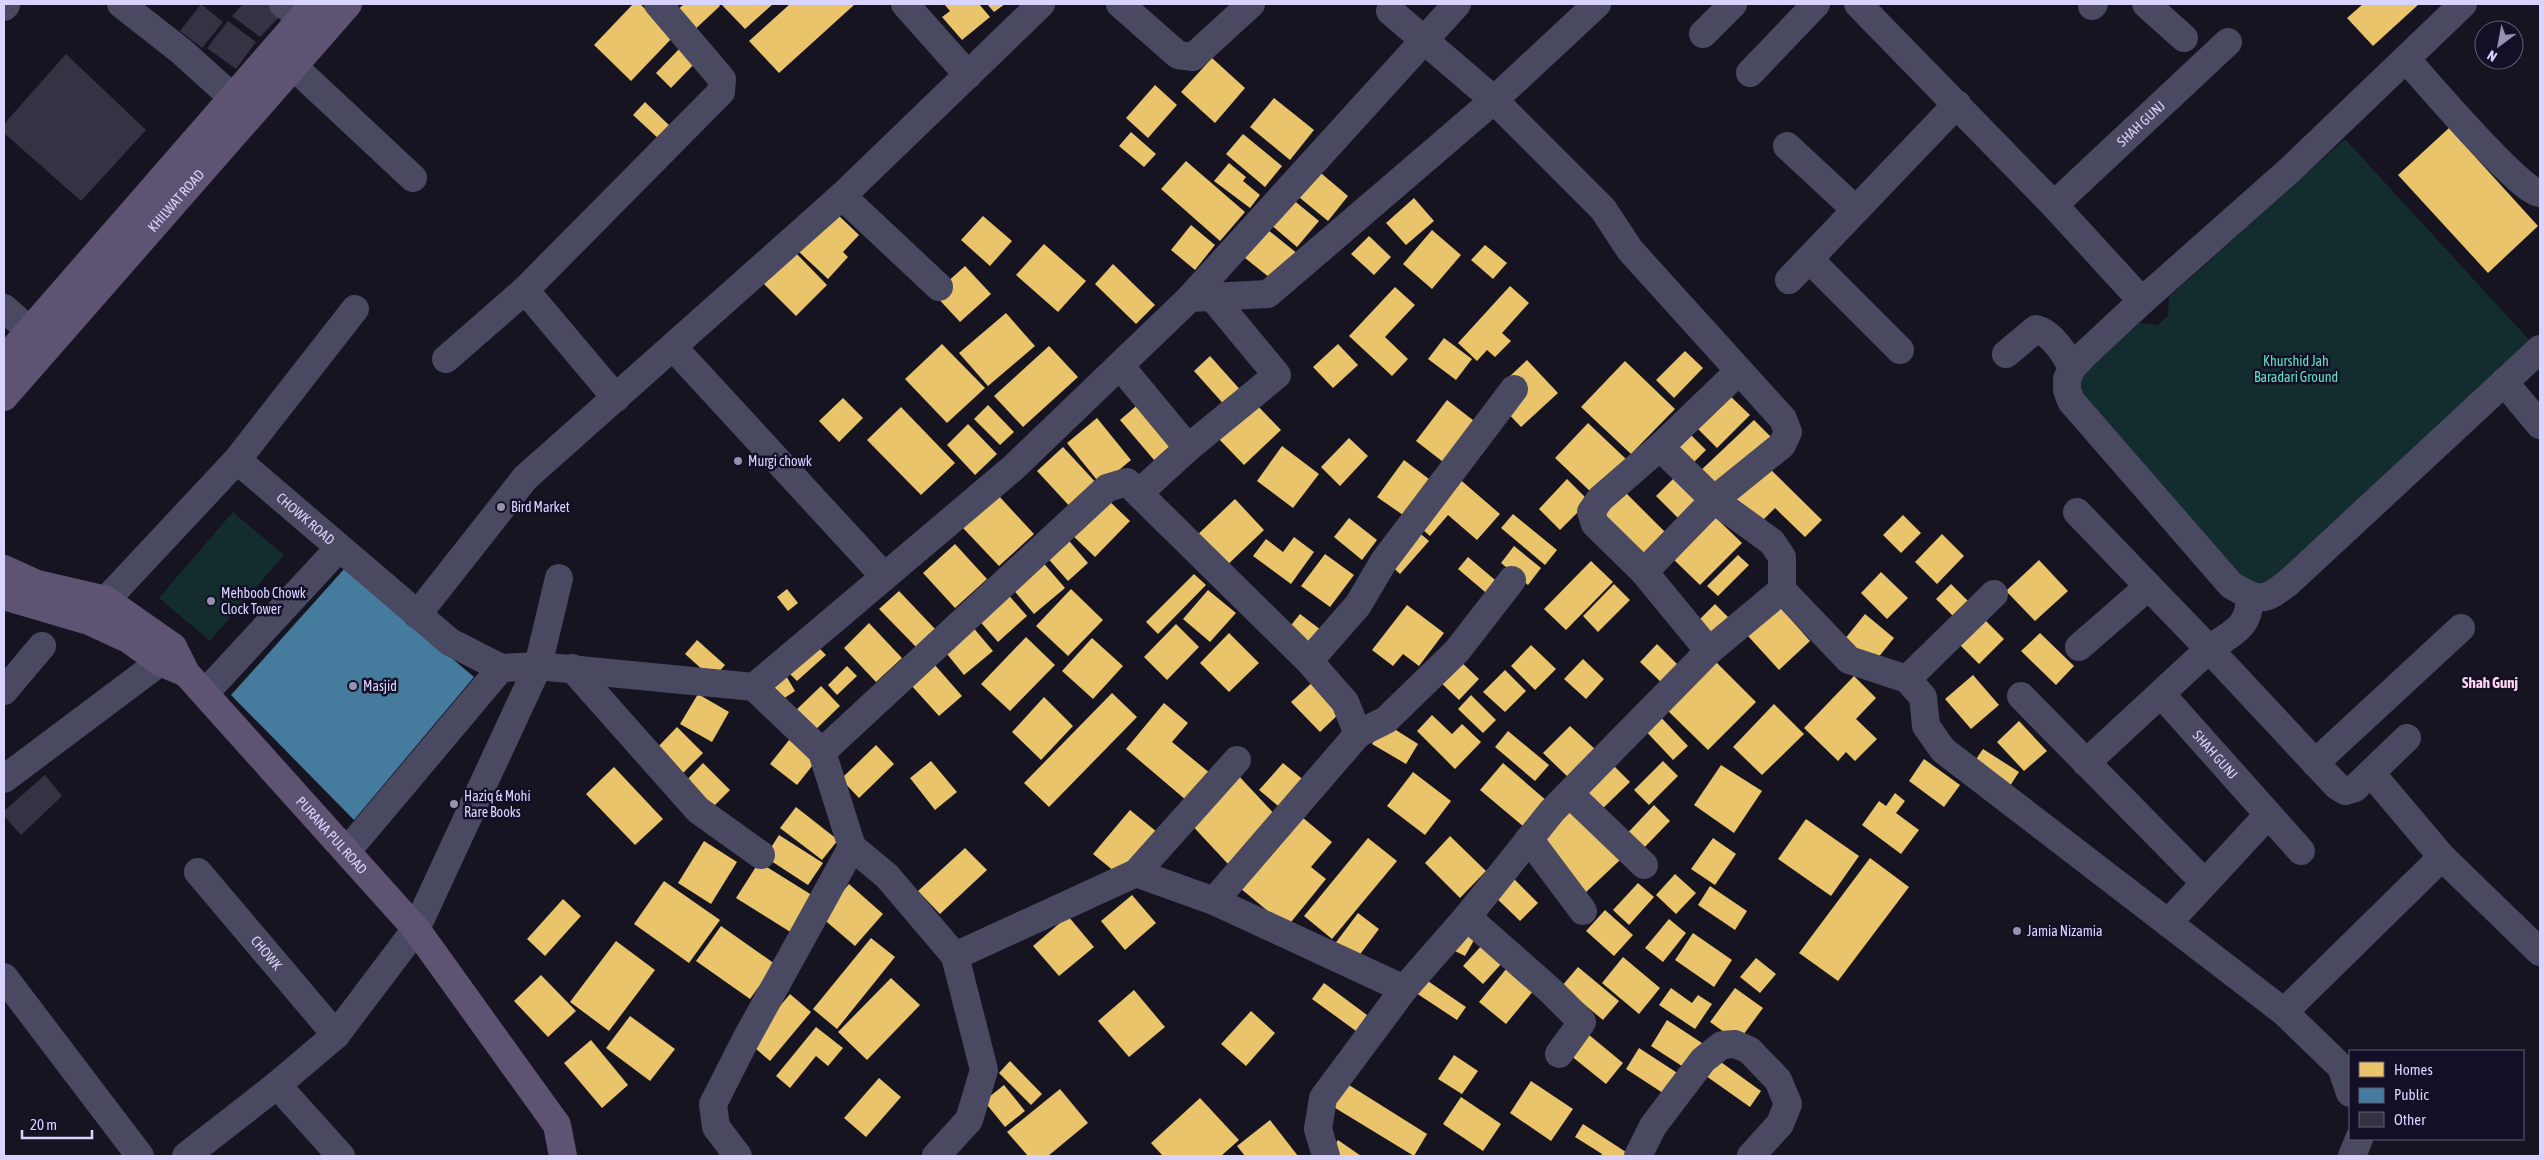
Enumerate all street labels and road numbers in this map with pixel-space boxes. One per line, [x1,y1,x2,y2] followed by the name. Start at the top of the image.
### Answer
[2114,97,2168,150] street label: SHAH GUNJ
[144,166,207,235] street label: KHILWAT ROAD
[273,489,338,548] street label: CHOWK ROAD
[2189,727,2241,782] street label: SHAH GUNJ
[293,793,371,877] street label: PURANA PUL ROAD
[248,933,285,973] street label: CHOWK

